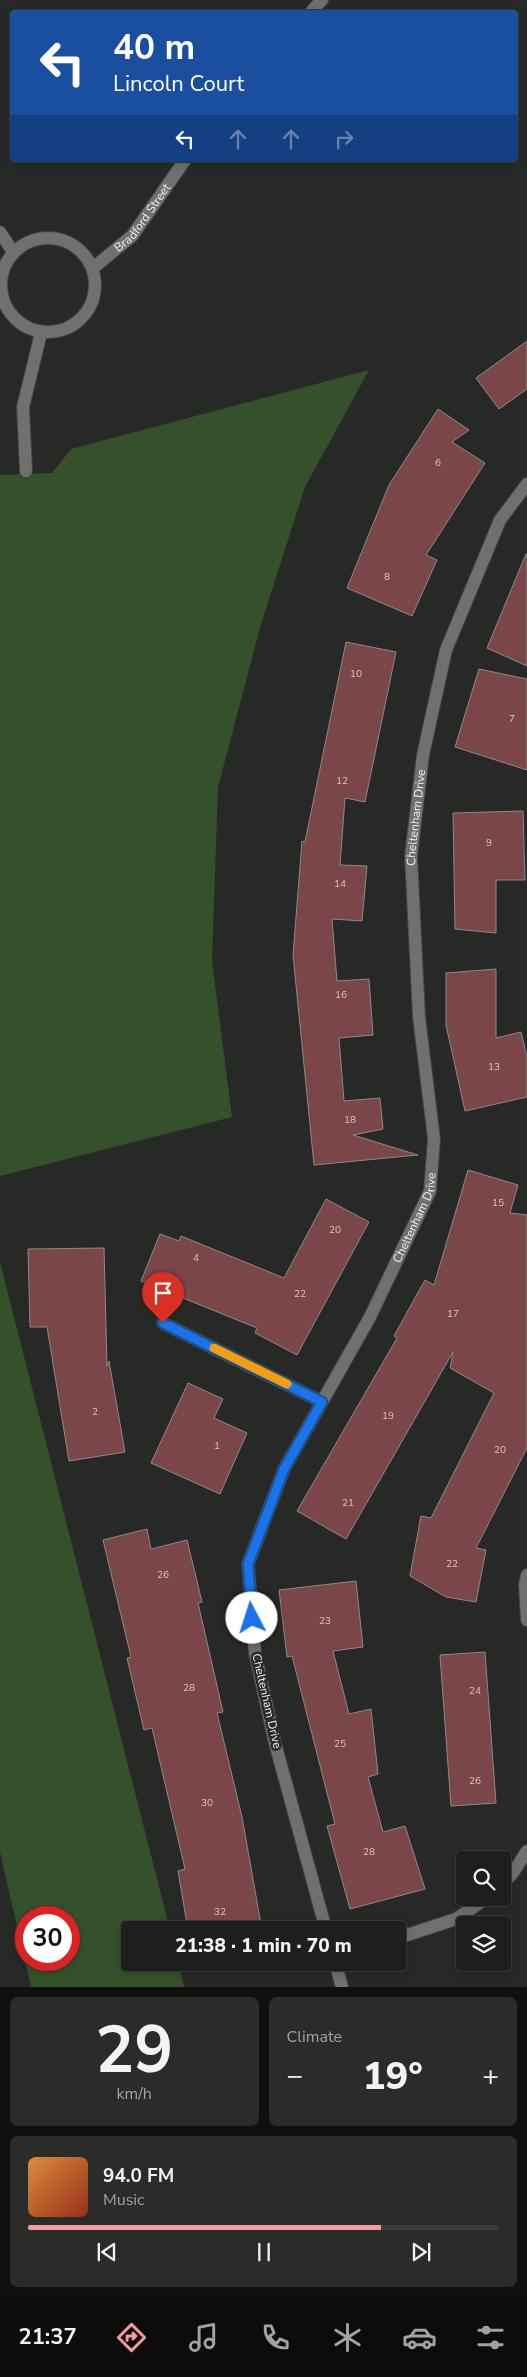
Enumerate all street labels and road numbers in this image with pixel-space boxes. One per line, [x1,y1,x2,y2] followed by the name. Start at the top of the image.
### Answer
[111,180,175,256] street label: Bradford Street
[403,768,429,866] street label: Cheltenham Drive
[389,1172,439,1265] street label: Cheltenham Drive
[248,1652,286,1750] street label: Cheltenham Drive

